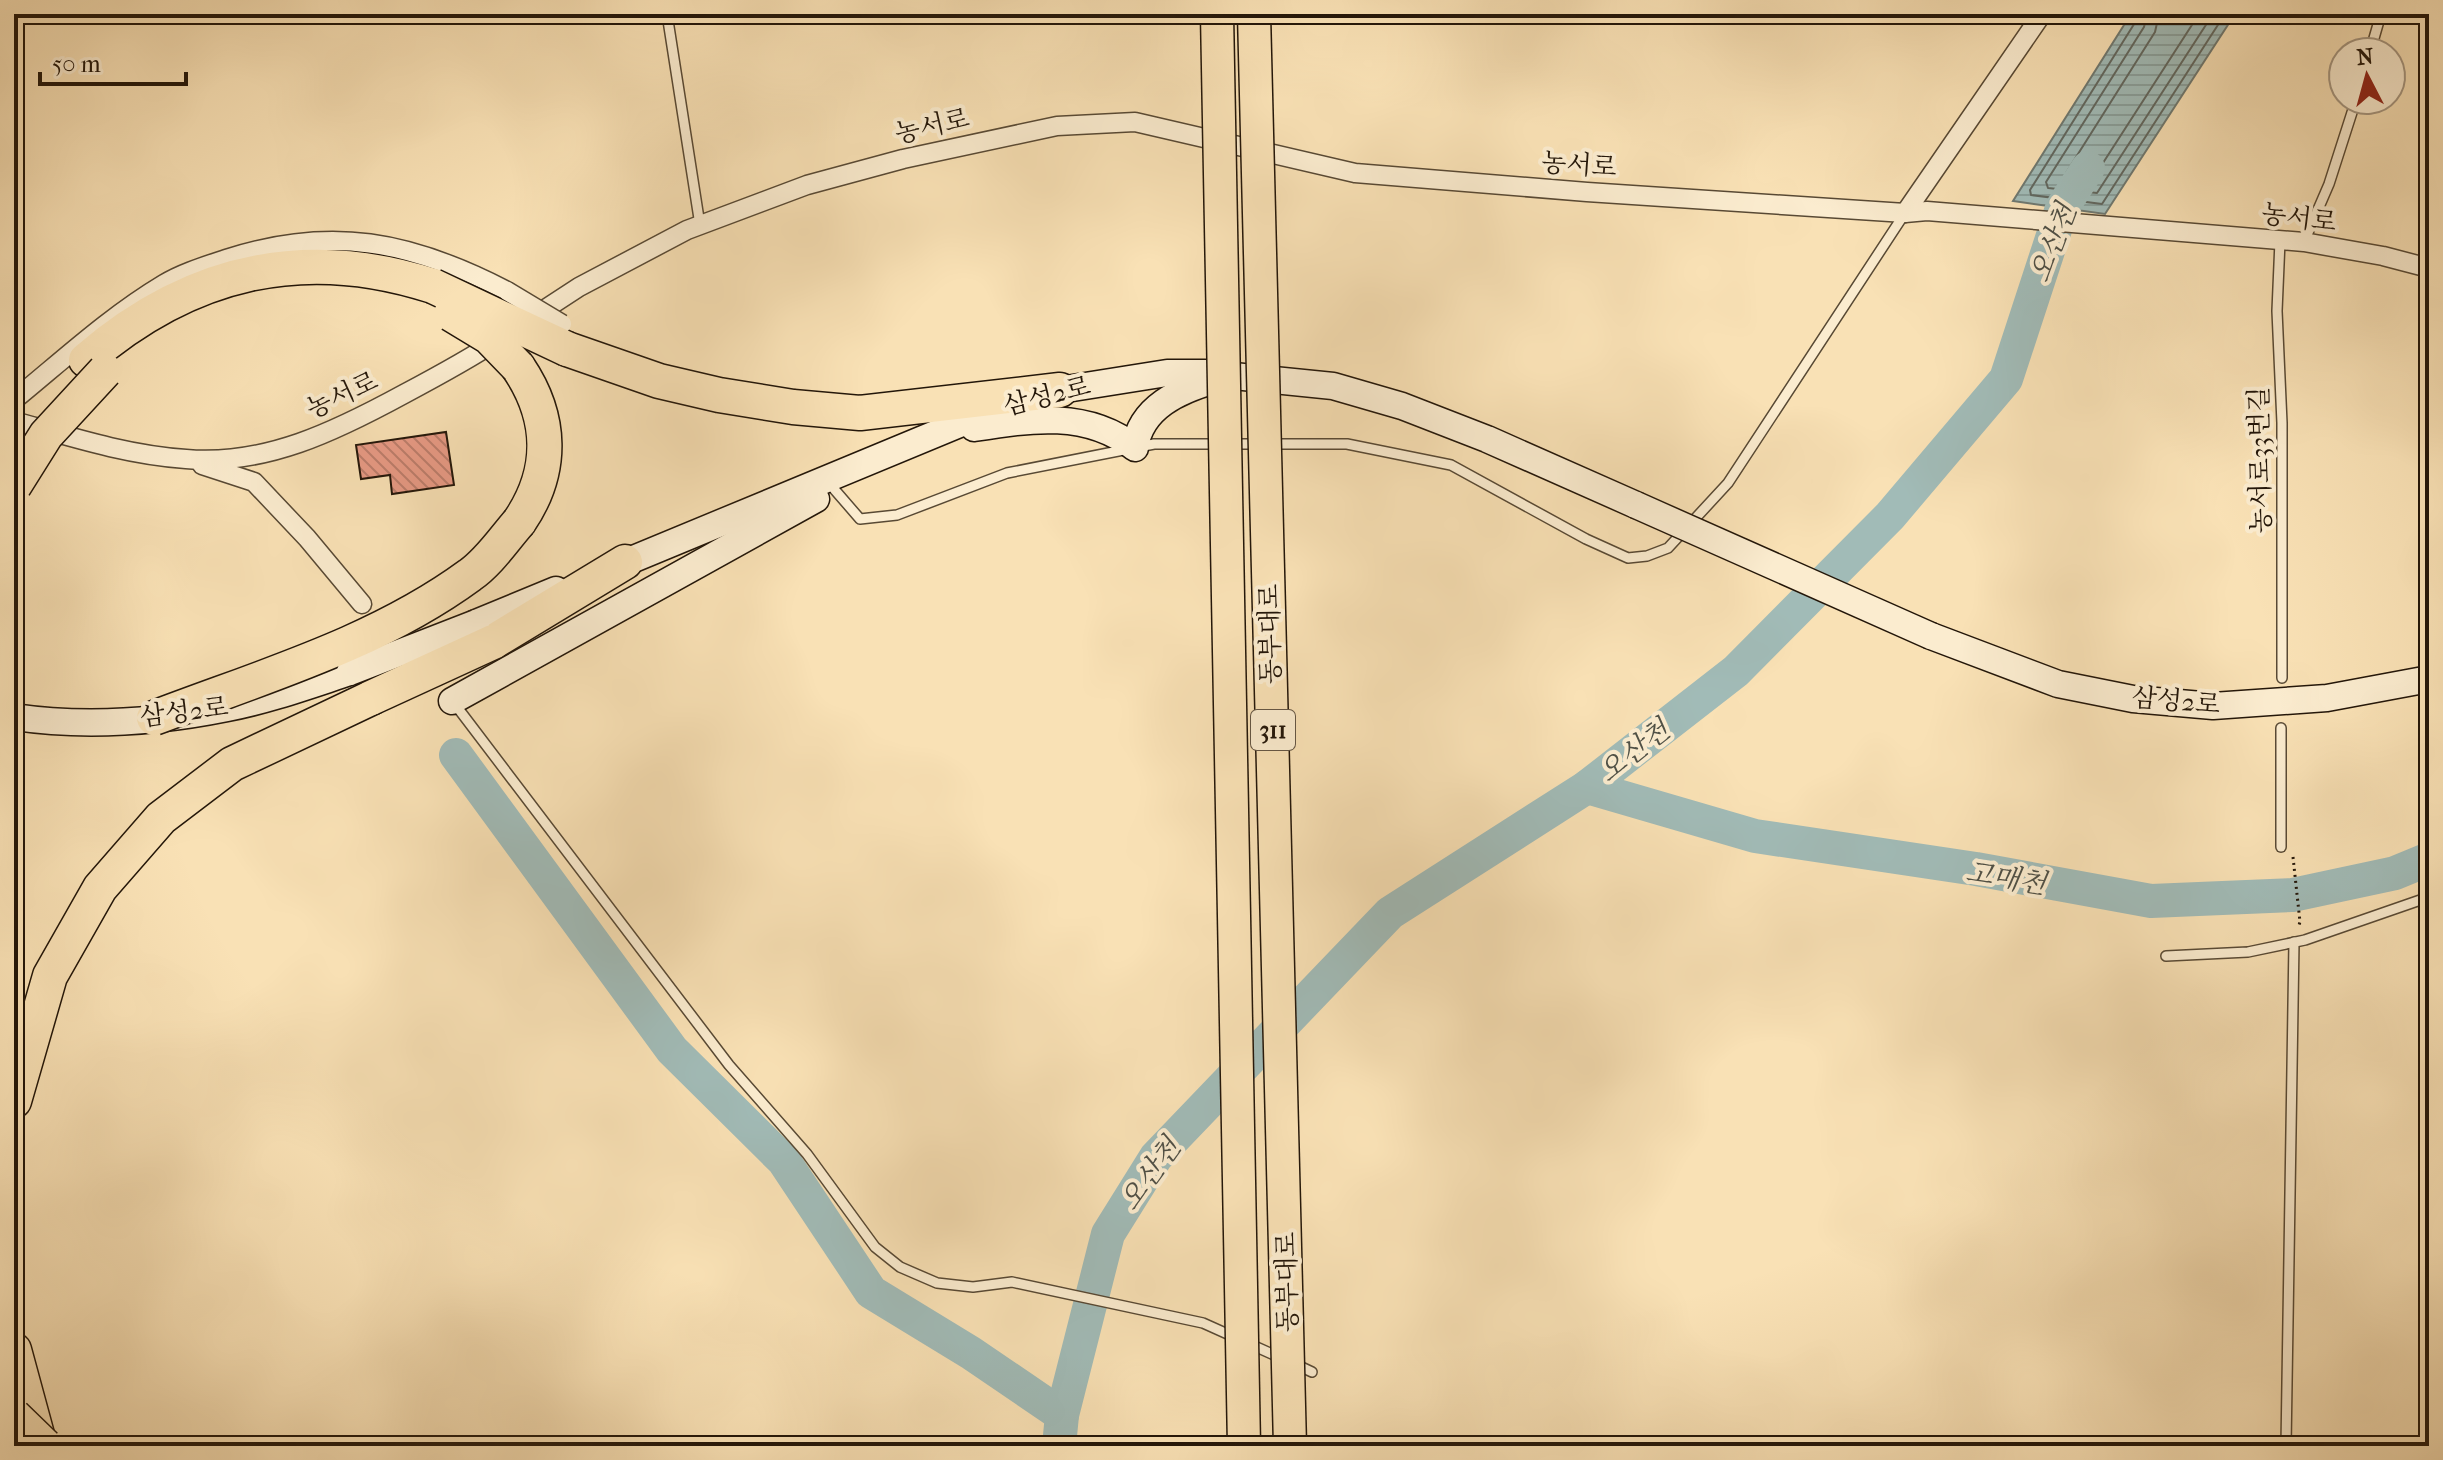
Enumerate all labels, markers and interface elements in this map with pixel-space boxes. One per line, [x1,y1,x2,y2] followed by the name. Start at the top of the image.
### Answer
[40,36,186,86] scale bar
[2327,36,2407,116] north arrow
[2355,43,2375,71] text: N
[52,50,101,78] text: 50 m
[892,102,972,150] street label: 농서로
[1540,147,1618,183] street label: 농서로
[2023,197,2084,287] water label: 오산천
[2260,198,2338,238] street label: 농서로
[301,365,383,425] street label: 농서로
[1000,370,1094,422] street label: 삼성2로
[2243,386,2277,534] street label: 농서로33번길
[1254,584,1286,684] street label: 동부대로
[2130,682,2222,720] street label: 삼성2로
[138,691,230,733] street label: 삼성2로
[1251,710,1295,750] road number: 311
[1592,712,1678,789] water label: 오산천
[1963,855,2051,901] water label: 고매천
[1113,1130,1188,1217] water label: 오산천
[1271,1232,1303,1332] street label: 동부대로

